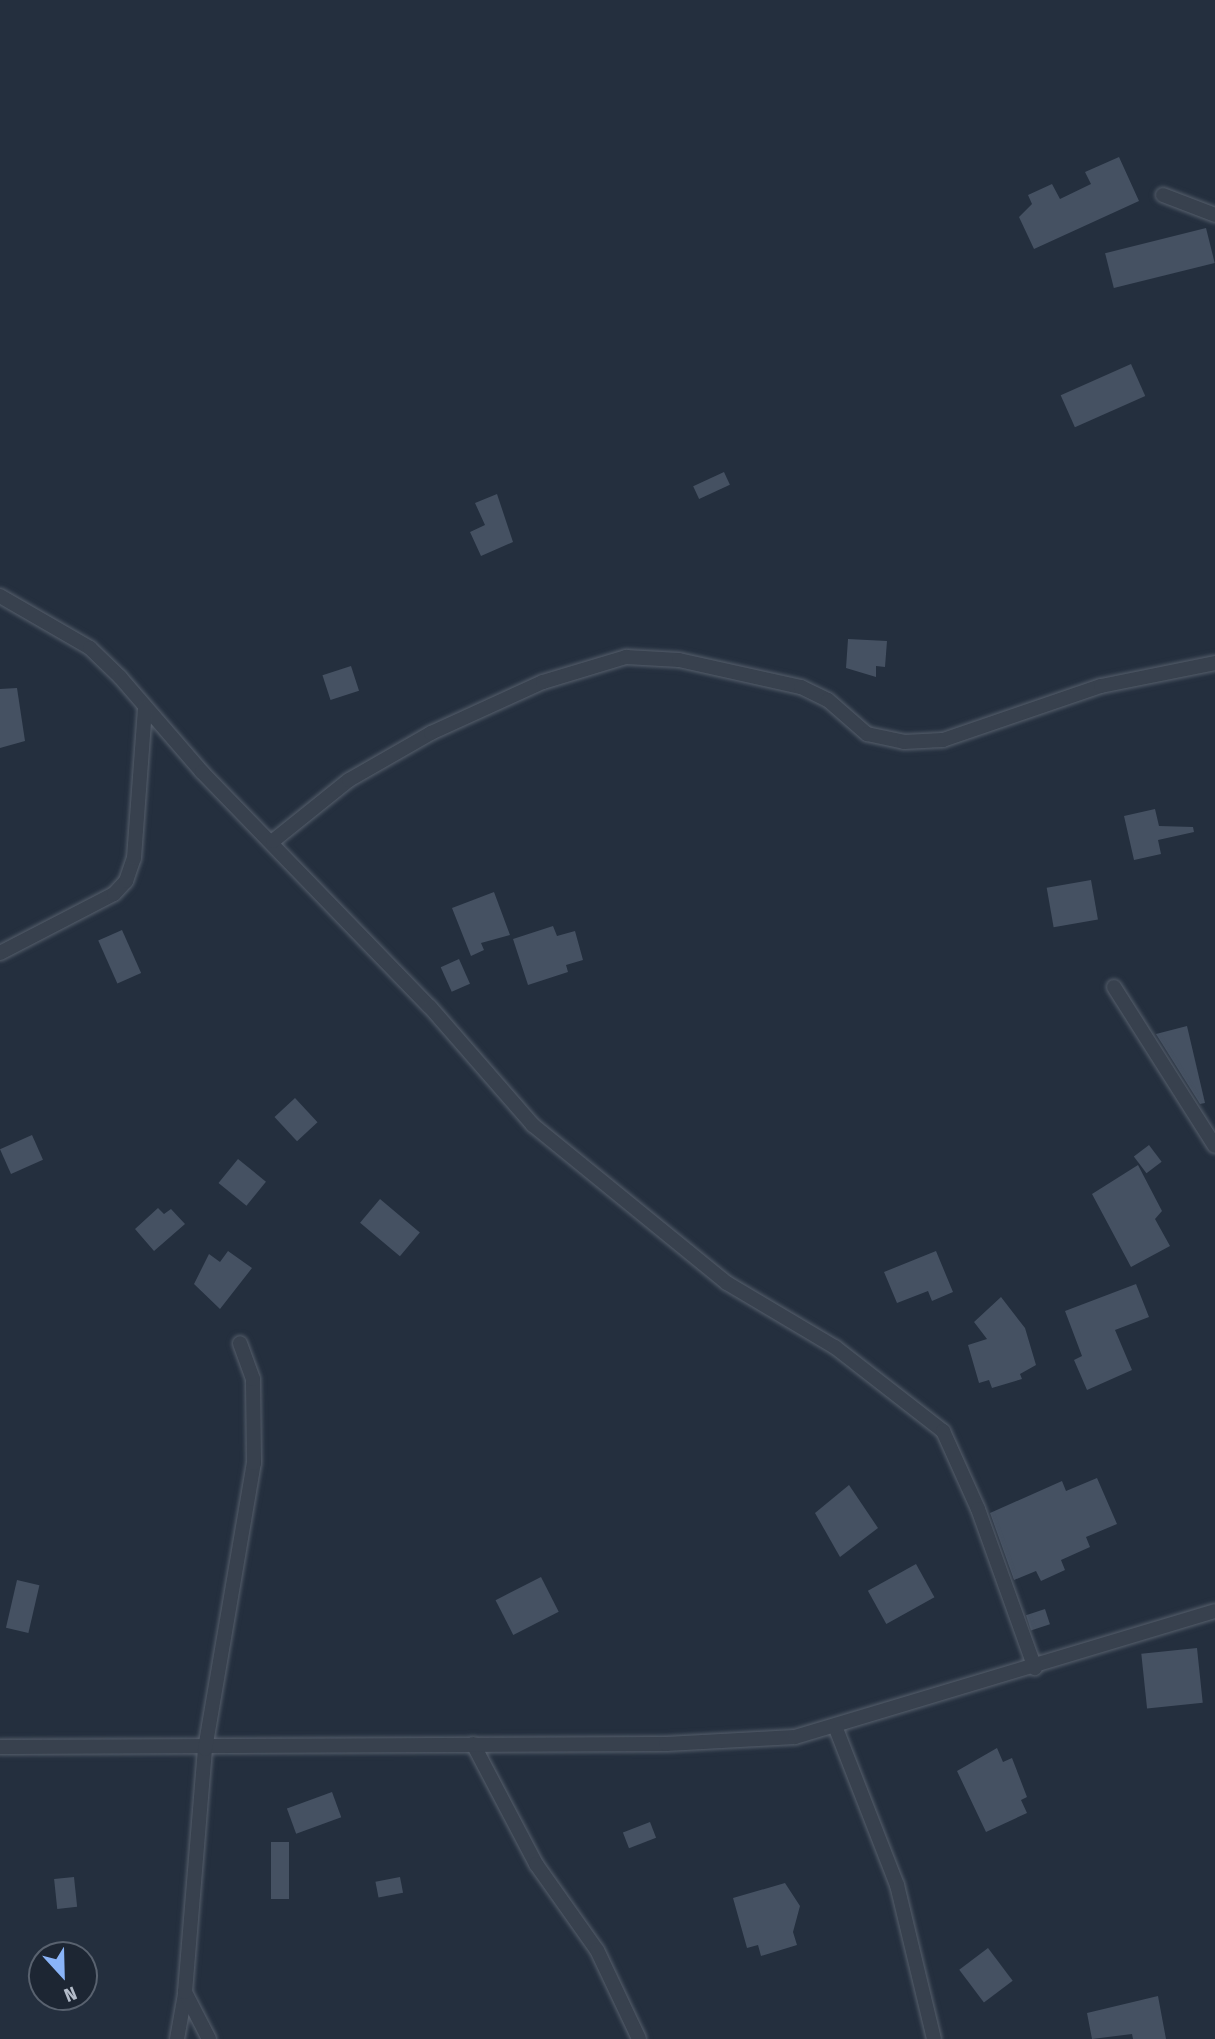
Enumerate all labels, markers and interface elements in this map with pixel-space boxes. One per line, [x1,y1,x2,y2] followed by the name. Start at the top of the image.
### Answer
[28,1941,98,2011] north arrow
[61,1981,80,2007] text: N

